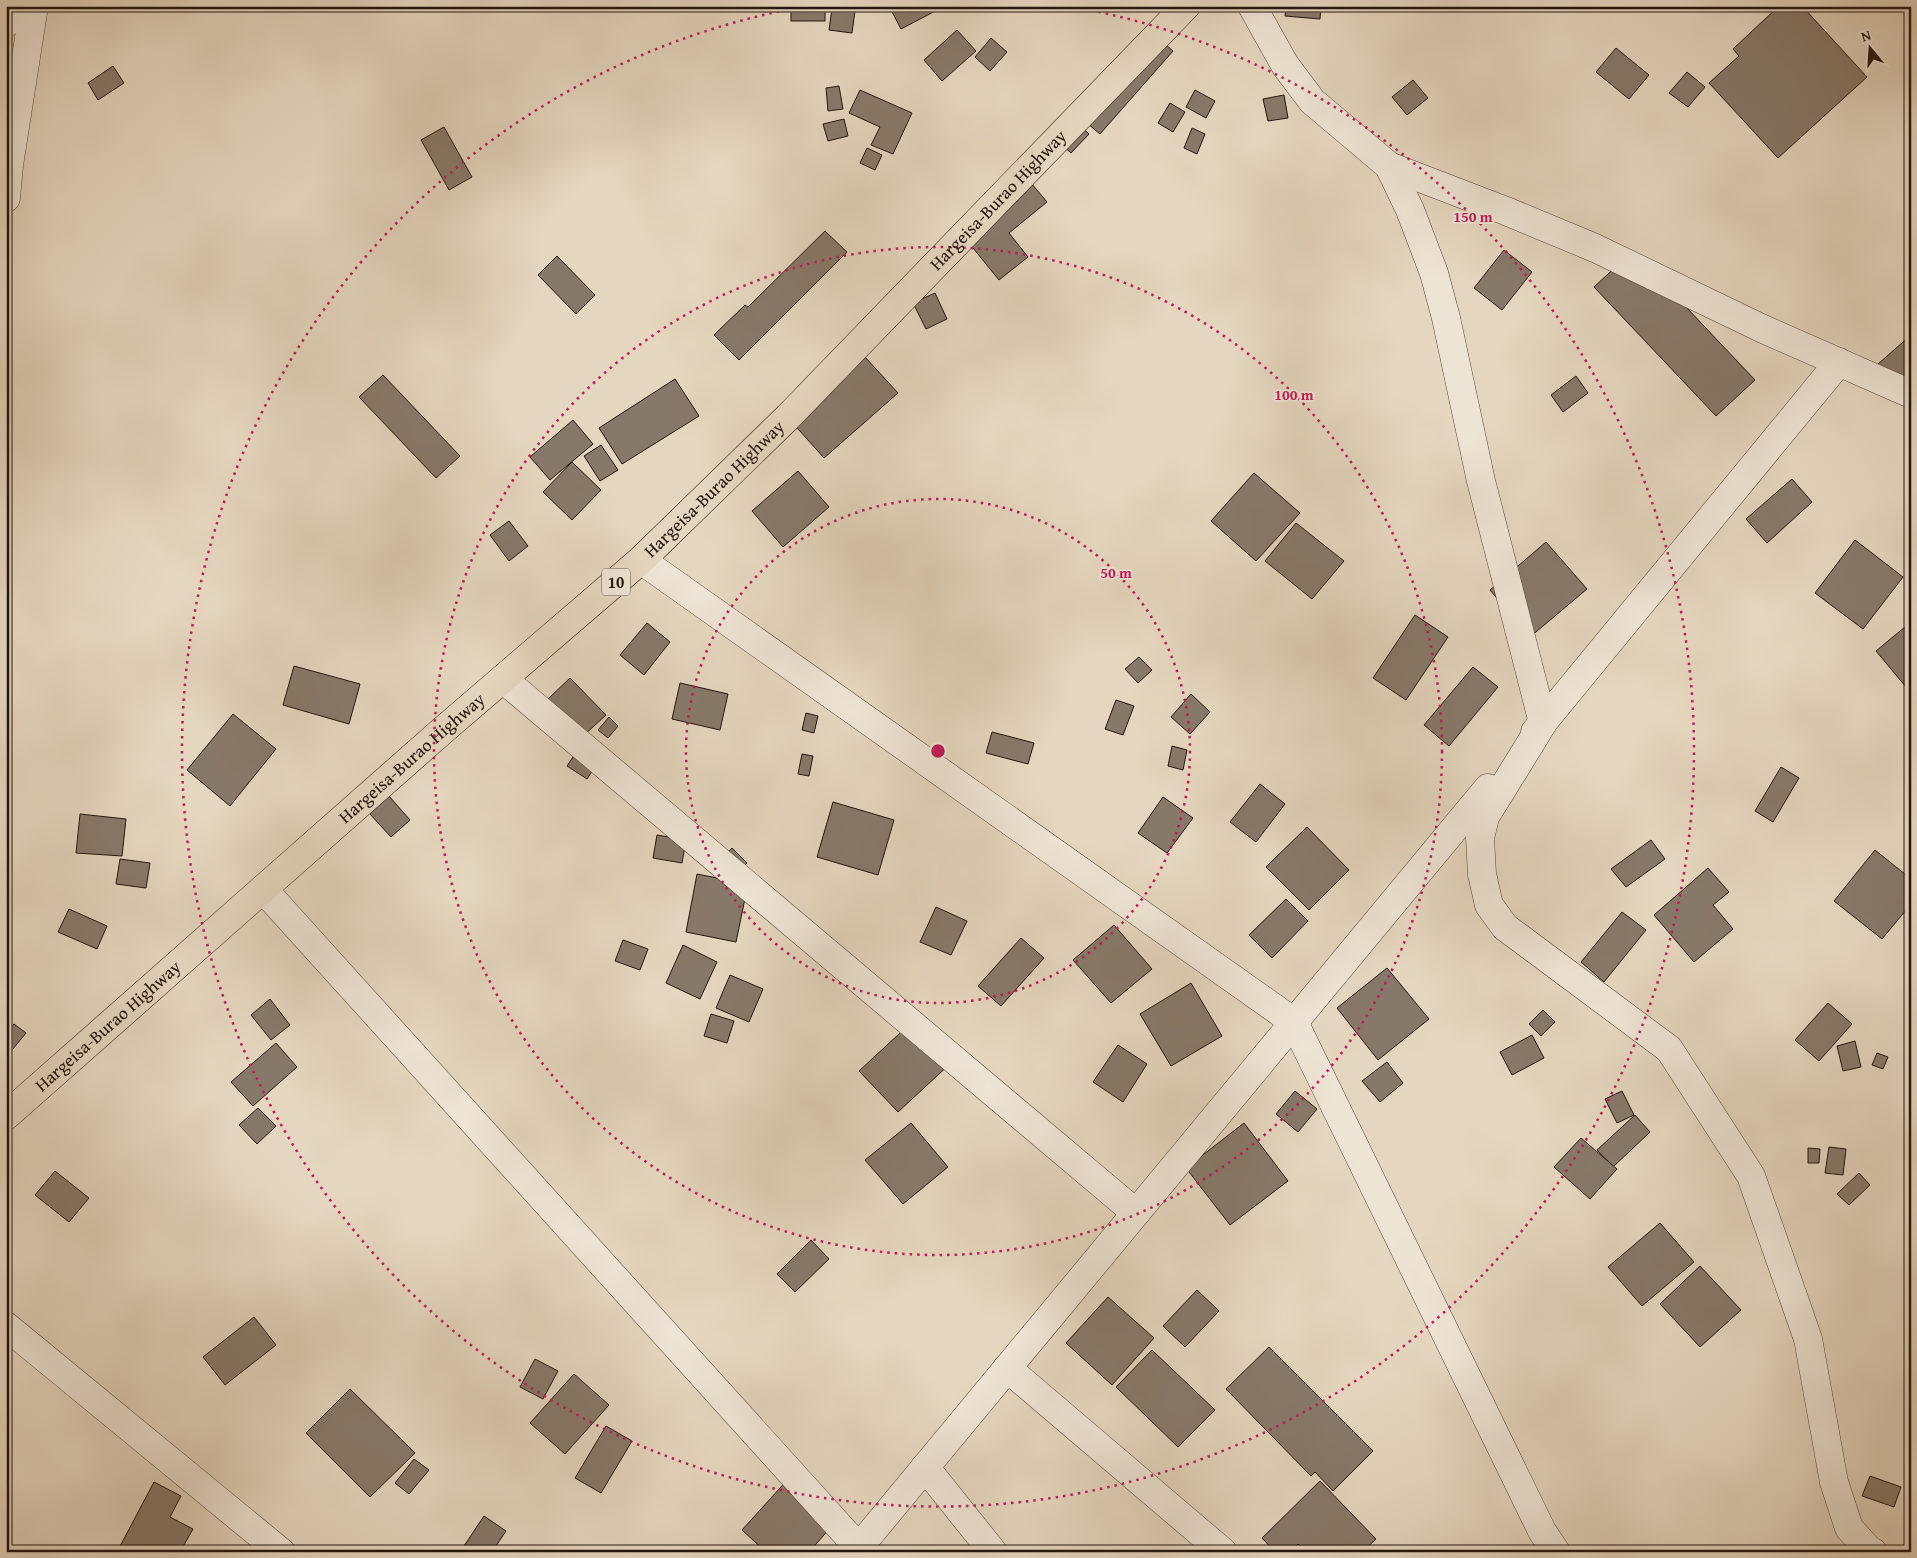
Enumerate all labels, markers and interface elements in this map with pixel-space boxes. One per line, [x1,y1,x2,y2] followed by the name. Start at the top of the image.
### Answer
[1844,22,1894,72] north arrow
[1858,24,1874,47] text: N
[923,123,1072,276] street label: Hargeisa-Burao Highway
[1453,206,1493,227] text: 150 m
[1274,384,1314,405] text: 100 m
[637,414,790,563] street label: Hargeisa-Burao Highway
[1100,562,1132,583] text: 50 m
[602,568,630,596] road number: 10
[332,686,491,830] street label: Hargeisa-Burao Highway
[929,742,947,760] centre of rings
[29,954,187,1098] street label: Hargeisa-Burao Highway

